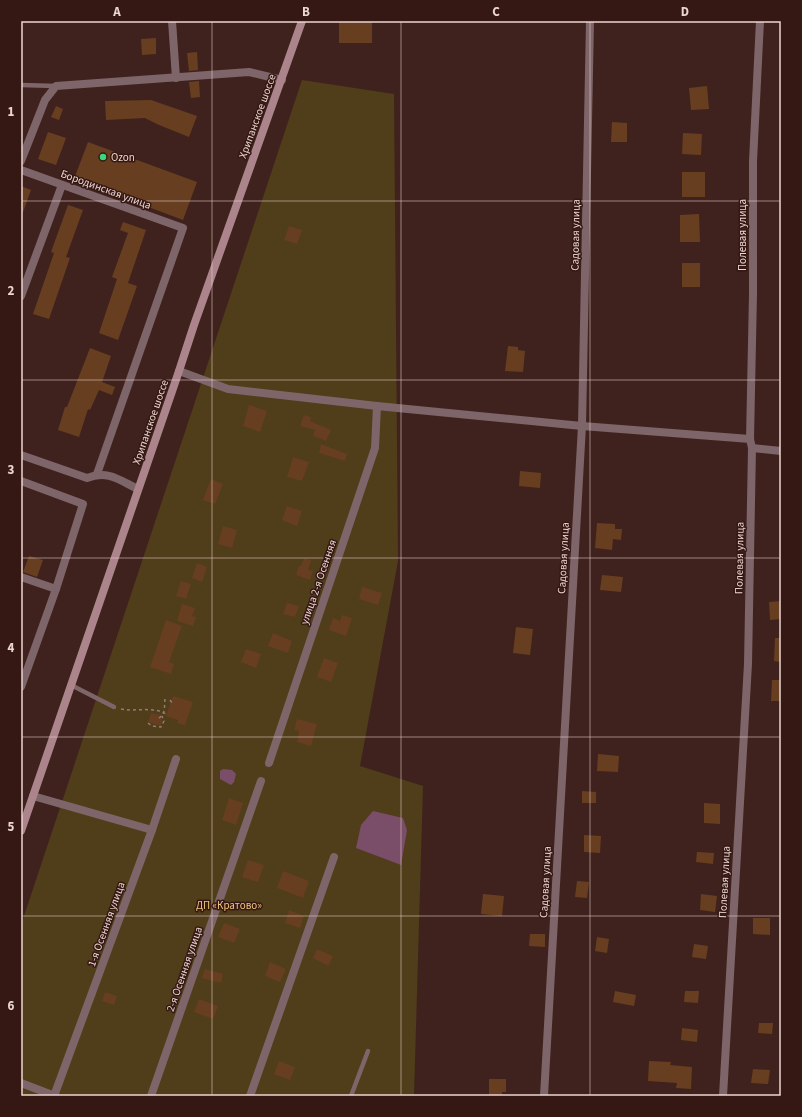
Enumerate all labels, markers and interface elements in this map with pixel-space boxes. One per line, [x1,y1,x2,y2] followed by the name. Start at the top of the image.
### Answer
[112,3,121,21] text: A
[302,3,310,21] text: B
[492,3,500,21] text: C
[681,3,689,21] text: D
[235,71,280,161] street label: Хрипанское шоссе
[8,103,15,121] text: 1
[111,150,135,165] place label: Ozon
[98,152,108,162] marker: Ozon
[59,166,153,213] street label: Бородинская улица
[567,199,584,271] street label: Садовая улица
[735,199,750,271] street label: Полевая улица
[8,282,15,300] text: 2
[129,377,172,467] street label: Хрипанское шоссе
[8,461,15,479] text: 3
[554,522,573,594] street label: Садовая улица
[731,522,748,594] street label: Полевая улица
[297,538,340,627] street label: улица 2-я Осенняя
[8,639,15,657] text: 4
[8,818,15,836] text: 5
[536,846,555,918] street label: Садовая улица
[715,846,734,918] street label: Полевая улица
[84,880,129,969] street label: 1-я Осенняя улица
[196,898,262,913] park label: ДП «Кратово»
[163,925,206,1014] street label: 2-я Осенняя улица
[8,997,15,1015] text: 6

